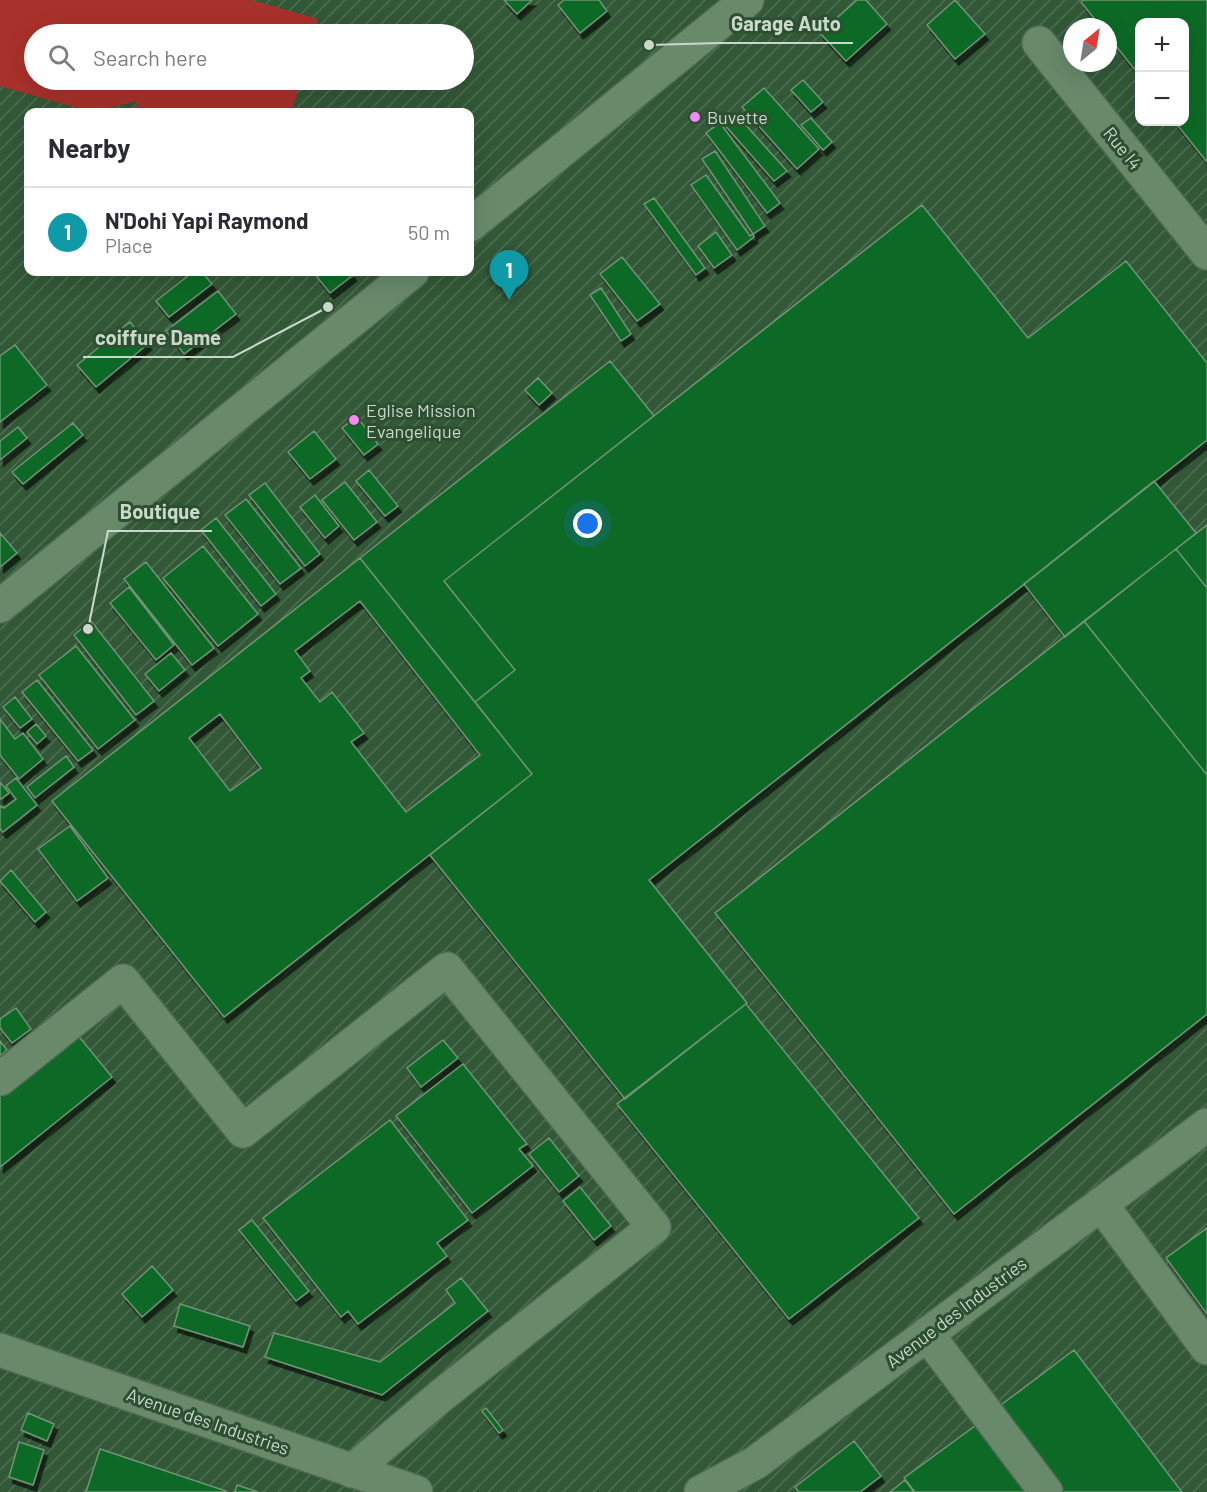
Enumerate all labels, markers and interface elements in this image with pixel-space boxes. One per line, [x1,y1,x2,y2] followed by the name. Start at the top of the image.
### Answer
[719,5,853,43] callout: Garage Auto
[731,11,841,35] text: Garage Auto
[1063,18,1117,72] north arrow
[1135,18,1189,126] map controls
[1135,18,1189,72] button: +
[24,24,474,90] search box
[45,41,78,74] icon: search
[93,44,207,70] text: Search here
[1135,72,1189,126] button: −
[707,106,768,128] place label: Buvette
[688,110,702,124] marker: Buvette
[1099,122,1147,174] street label: Rue I4
[48,132,130,163] text: Nearby
[105,207,308,233] text: N'Dohi Yapi Raymond
[64,220,71,244] text: 1
[408,220,450,244] text: 50 m
[105,233,153,257] text: Place
[490,250,528,300] pin: 1
[83,319,233,357] callout: coiffure Dame
[95,325,221,349] text: coiffure Dame
[366,399,476,442] place label: Eglise Mission Evangelique
[347,413,361,427] marker: Eglise Mission Evangelique
[108,493,212,531] callout: Boutique
[120,499,200,523] text: Boutique
[573,509,602,538] your location
[881,1252,1031,1372] street label: Avenue des Industries
[124,1383,292,1459] street label: Avenue des Industries

